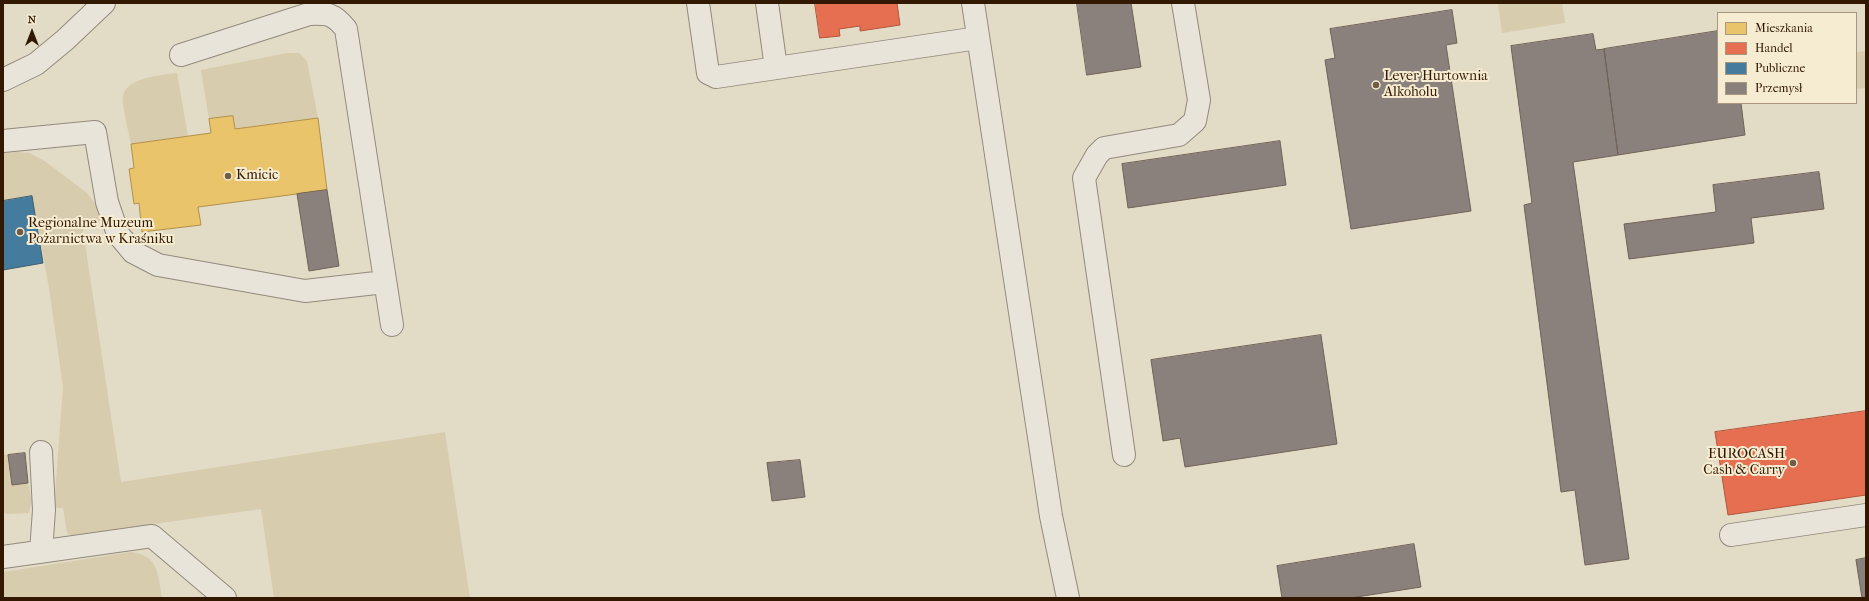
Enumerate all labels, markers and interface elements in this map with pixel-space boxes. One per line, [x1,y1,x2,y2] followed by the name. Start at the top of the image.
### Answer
[12,12,52,52] north arrow
[1717,12,1857,104] legend
[28,13,36,26] text: N
[1755,21,1813,35] text: Mieszkania
[1755,41,1793,55] text: Handel
[1755,61,1805,75] text: Publiczne
[1384,69,1488,102] place label: Lever Hurtownia Alkoholu
[1371,80,1381,90] marker: Lever Hurtownia Alkoholu
[1755,81,1802,95] text: Przemysł
[236,168,278,184] place label: Kmicic
[223,171,233,181] marker: Kmicic
[28,216,174,248] place label: Regionalne Muzeum Pożarnictwa w Kraśniku
[15,227,25,237] marker: Regionalne Muzeum Pożarnictwa w Kraśniku
[1703,447,1785,480] place label: EUROCASH Cash & Carry
[1788,458,1798,468] marker: EUROCASH Cash & Carry

